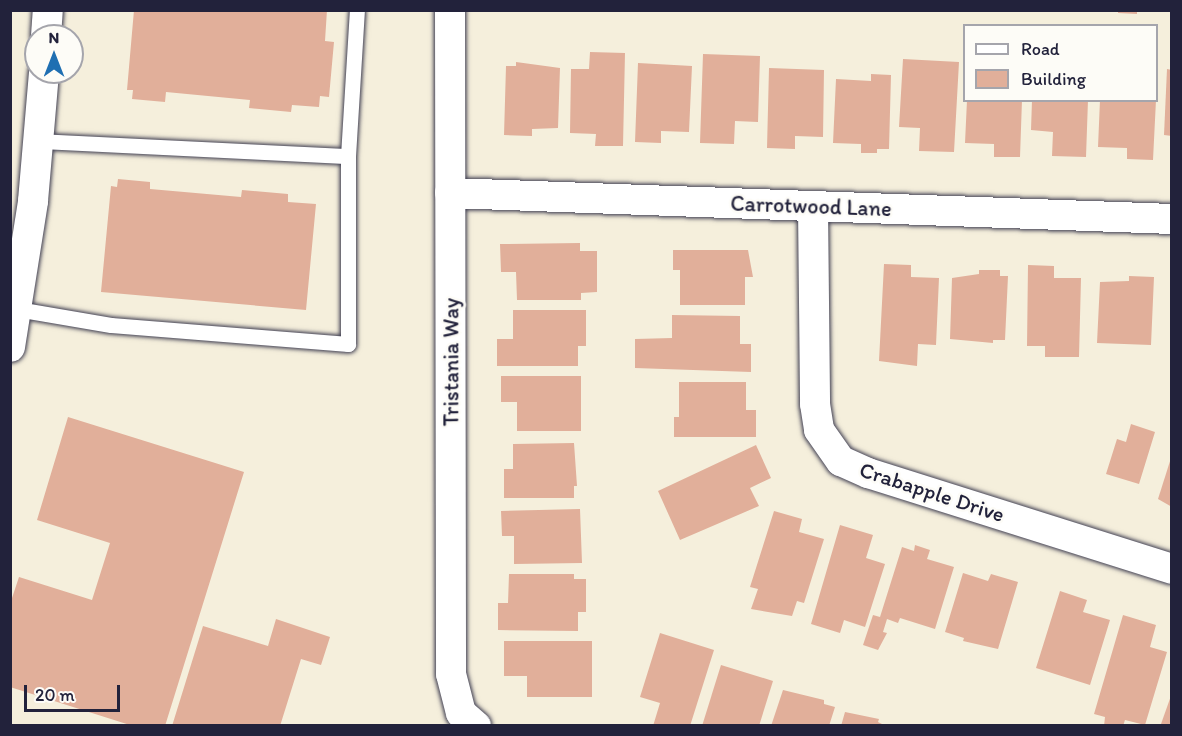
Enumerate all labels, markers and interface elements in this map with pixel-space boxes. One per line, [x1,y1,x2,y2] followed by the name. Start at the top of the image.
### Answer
[24,24,84,84] north arrow
[963,24,1158,102] legend
[49,28,59,47] text: N
[1021,38,1060,60] text: Road
[1021,68,1086,90] text: Building
[730,190,892,222] street label: Carrotwood Lane
[438,298,464,426] street label: Tristania Way
[856,456,1008,528] street label: Crabapple Drive
[27,673,123,711] scale bar
[35,684,75,706] text: 20 m

